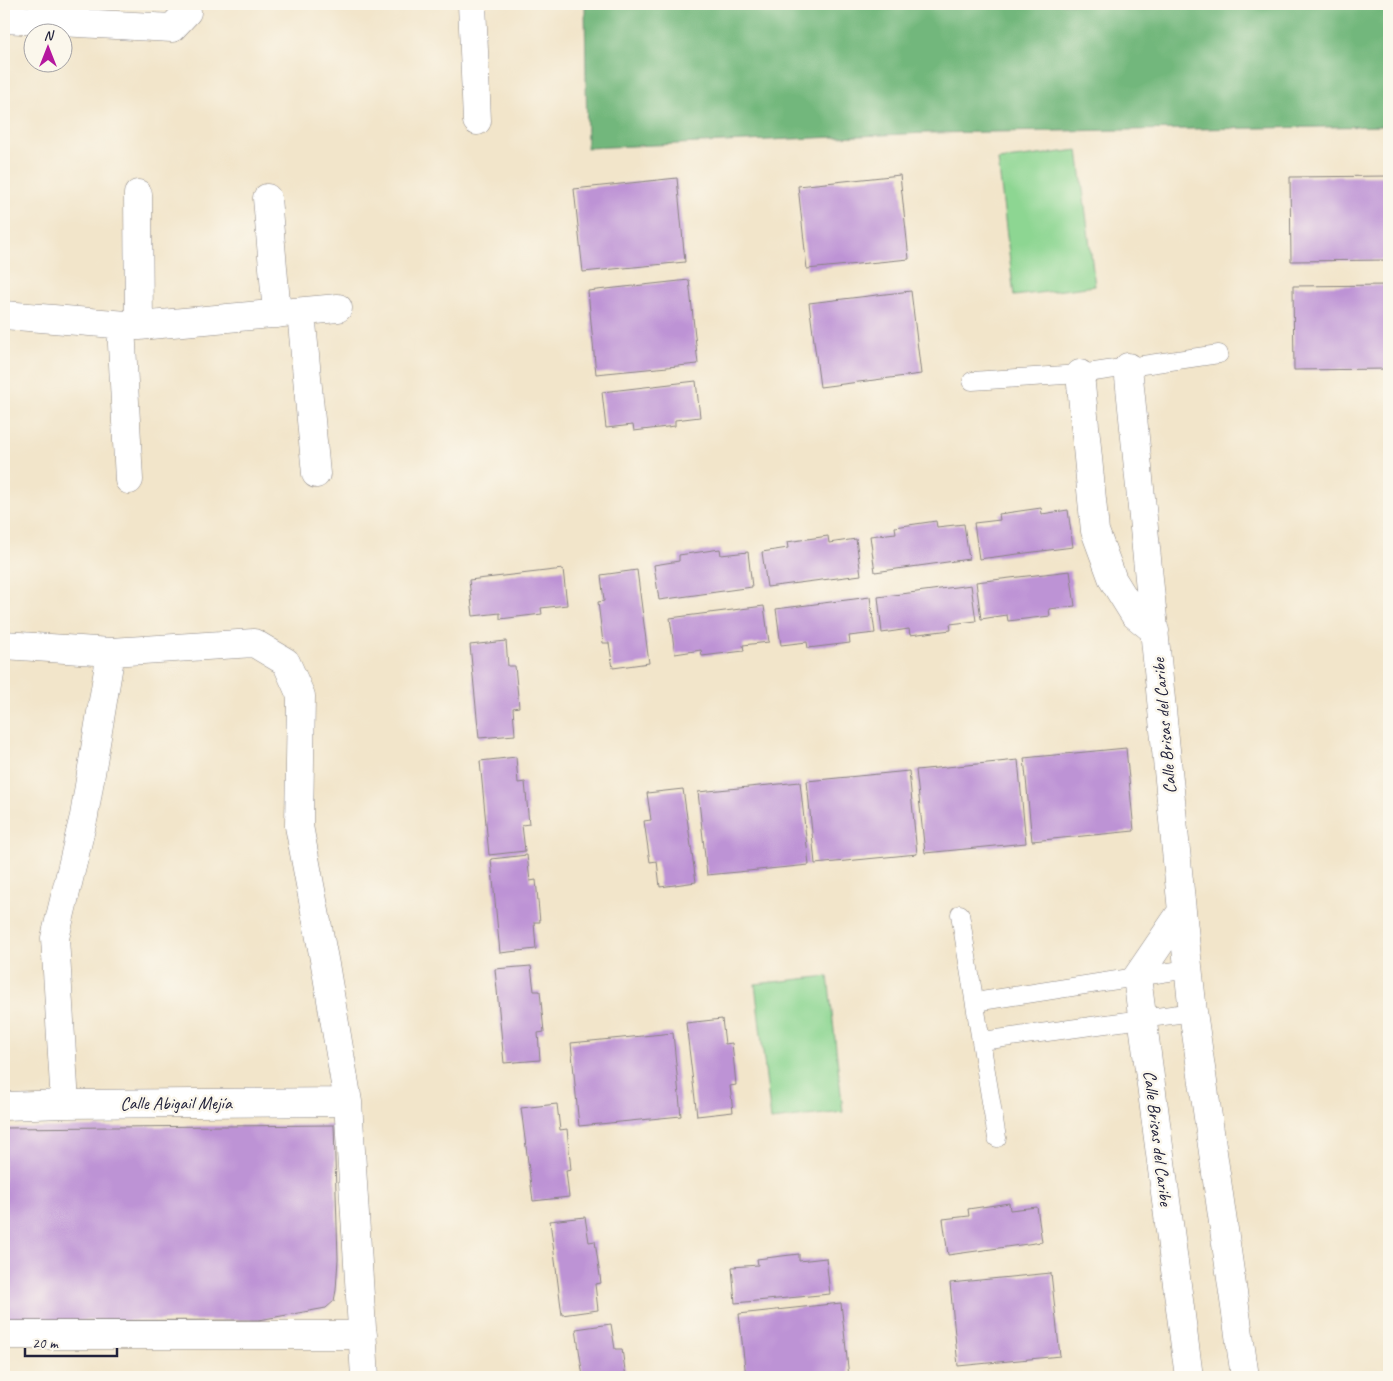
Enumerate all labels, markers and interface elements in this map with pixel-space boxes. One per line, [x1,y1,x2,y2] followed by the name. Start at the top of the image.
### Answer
[22,22,72,72] north arrow
[44,27,55,44] text: N
[1147,656,1181,795] street label: Calle Brisas del Caribe
[1139,1069,1177,1208] street label: Calle Brisas del Caribe
[120,1092,233,1114] street label: Calle Abigail Mejía
[25,1326,118,1358] scale bar
[32,1334,59,1353] text: 20 m

